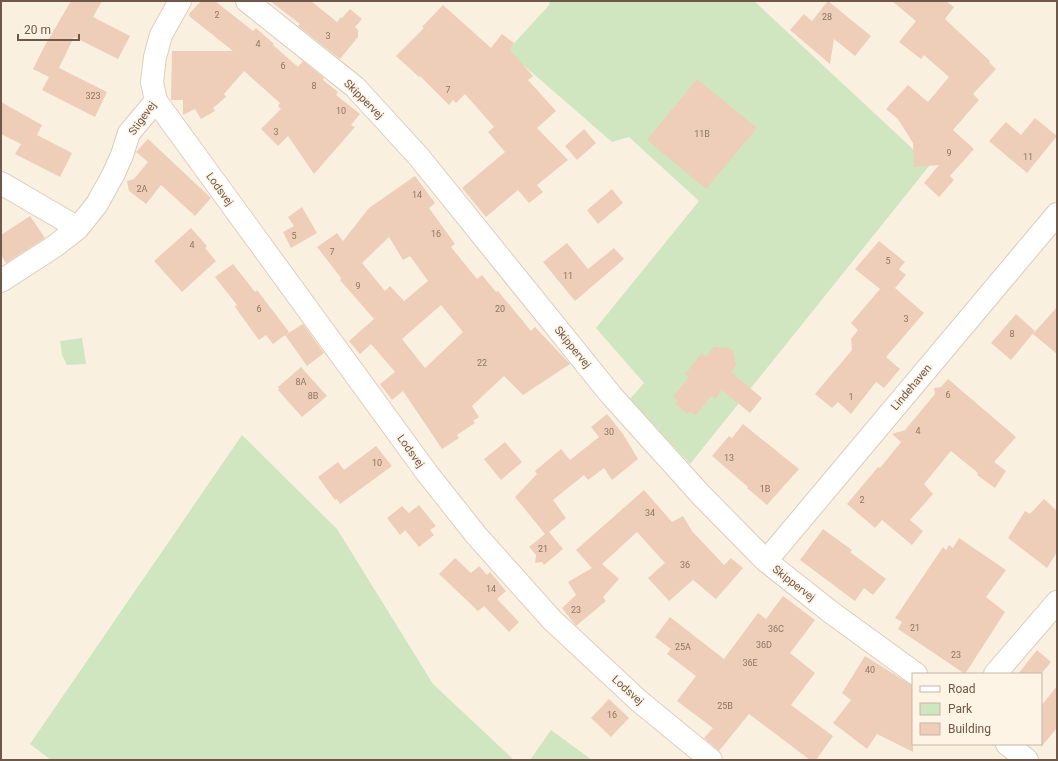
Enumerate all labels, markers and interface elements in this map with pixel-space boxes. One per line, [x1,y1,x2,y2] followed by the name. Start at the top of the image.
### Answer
[214,10,220,20] house number: 2
[822,12,832,22] house number: 28
[18,16,79,42] scale bar
[24,23,51,37] text: 20 m
[325,31,331,41] house number: 3
[255,39,261,49] house number: 4
[280,61,286,71] house number: 6
[341,77,386,122] street label: Skippervej
[311,81,317,91] house number: 8
[445,85,451,95] house number: 7
[85,91,101,101] house number: 323
[126,99,159,138] street label: Stigevej
[336,106,346,116] house number: 10
[273,127,279,137] house number: 3
[694,129,710,139] house number: 11B
[946,148,952,158] house number: 9
[1023,152,1033,162] house number: 11
[203,170,236,208] street label: Lodsvej
[137,184,148,194] house number: 2A
[412,190,422,200] house number: 14
[431,229,441,239] house number: 16
[291,231,297,241] house number: 5
[189,240,195,250] house number: 4
[329,247,335,257] house number: 7
[885,256,891,266] house number: 5
[563,271,573,281] house number: 11
[355,281,361,291] house number: 9
[256,304,262,314] house number: 6
[495,304,505,314] house number: 20
[903,314,909,324] house number: 3
[552,324,594,371] street label: Skippervej
[1009,329,1015,339] house number: 8
[477,358,487,368] house number: 22
[888,362,934,413] street label: Lindehaven
[296,377,307,387] house number: 8A
[945,390,951,400] house number: 6
[308,391,319,401] house number: 8B
[848,392,854,402] house number: 1
[915,426,921,436] house number: 4
[604,427,614,437] house number: 30
[394,432,427,470] street label: Lodsvej
[724,453,734,463] house number: 13
[372,458,382,468] house number: 10
[760,484,771,494] house number: 1B
[859,495,865,505] house number: 2
[645,508,655,518] house number: 34
[538,544,548,554] house number: 21
[680,560,690,570] house number: 36
[770,563,818,604] street label: Skippervej
[486,584,496,594] house number: 14
[571,605,581,615] house number: 23
[910,623,920,633] house number: 21
[768,624,784,634] house number: 36C
[756,640,772,650] house number: 36D
[675,642,691,652] house number: 25A
[951,650,961,660] house number: 23
[742,658,758,668] house number: 36E
[865,665,875,675] house number: 40
[609,673,646,708] street label: Lodsvej
[912,673,1042,745] legend
[948,682,976,696] text: Road
[717,701,733,711] house number: 25B
[948,702,973,716] text: Park
[607,710,617,720] house number: 16
[948,722,991,736] text: Building

